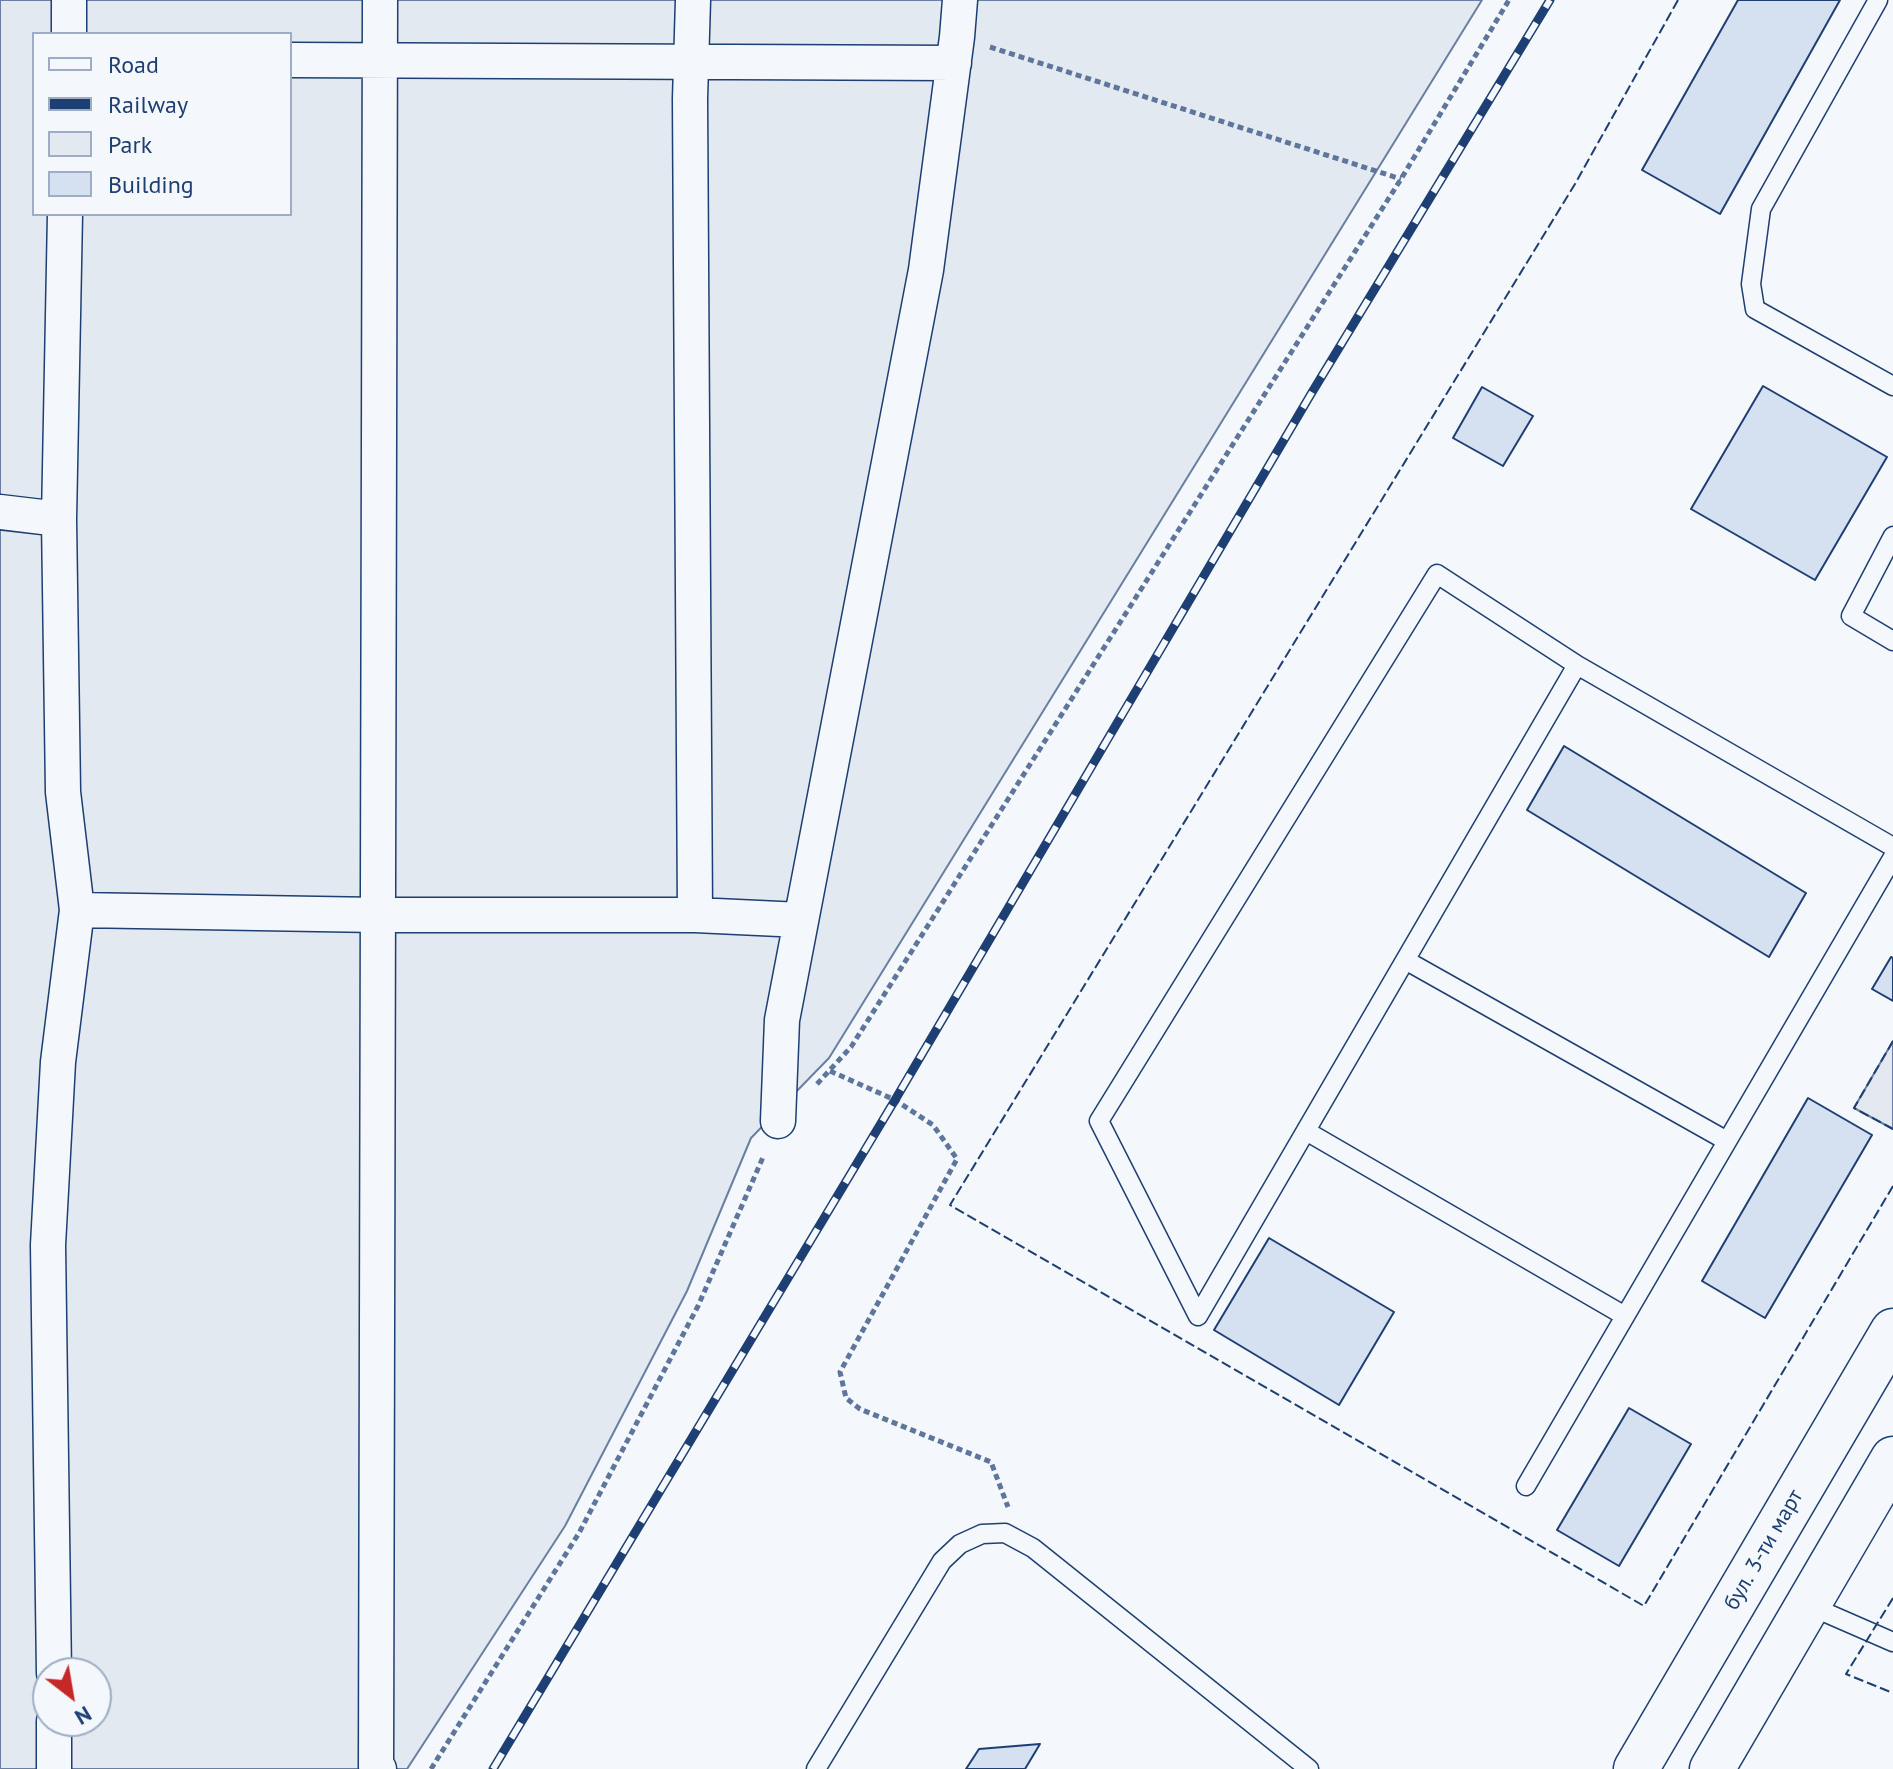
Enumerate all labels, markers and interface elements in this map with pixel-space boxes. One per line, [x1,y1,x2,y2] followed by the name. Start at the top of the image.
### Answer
[32,32,292,216] legend
[108,49,159,80] text: Road
[108,89,188,120] text: Railway
[108,129,152,160] text: Park
[108,169,194,200] text: Building
[1719,1485,1809,1615] street label: бул. 3-ти март
[32,1657,112,1737] north arrow
[70,1700,97,1732] text: N

